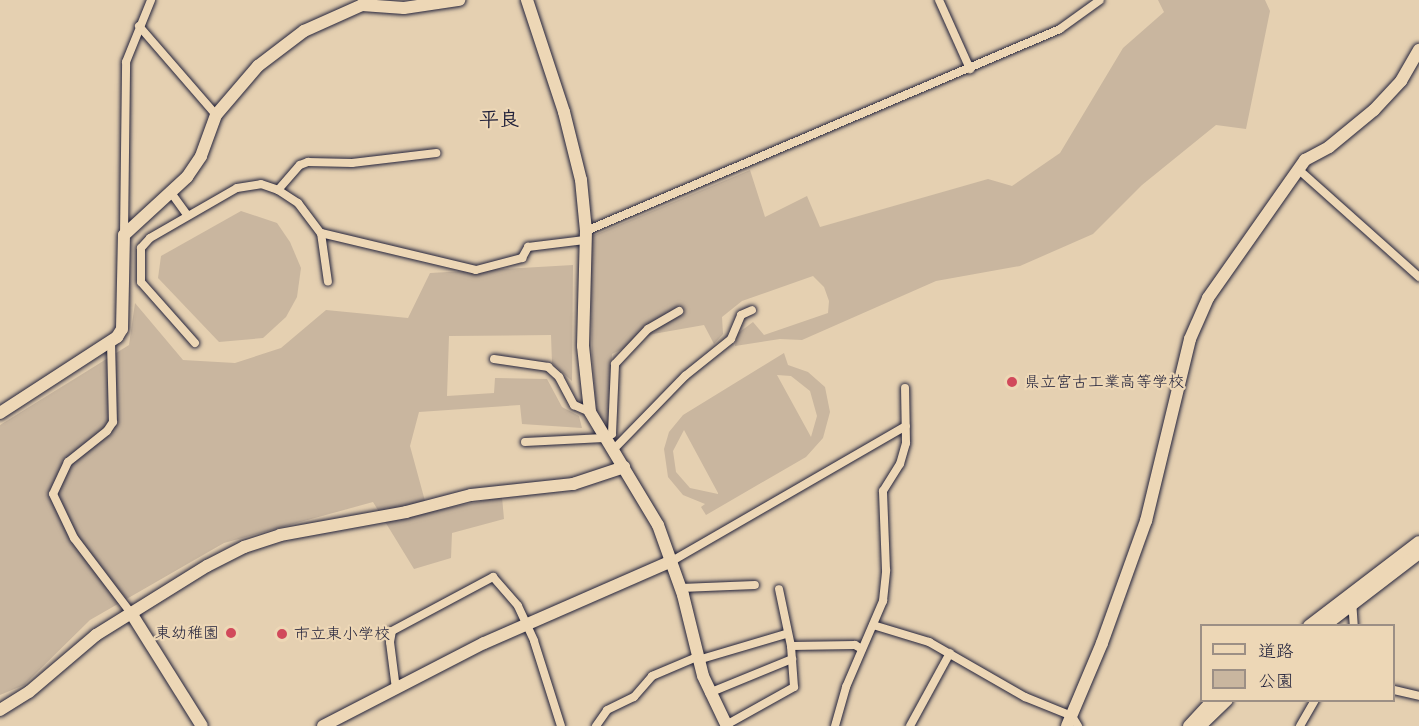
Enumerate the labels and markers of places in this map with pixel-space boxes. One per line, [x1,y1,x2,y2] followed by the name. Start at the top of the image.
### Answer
[1024,372,1184,392] place label: 県立宮古工業高等学校
[1005,375,1019,389] marker: 県立宮古工業高等学校
[155,623,219,643] place label: 東幼稚園
[294,624,390,644] place label: 市立東小学校
[224,626,238,640] marker: 東幼稚園
[275,627,289,641] marker: 市立東小学校

